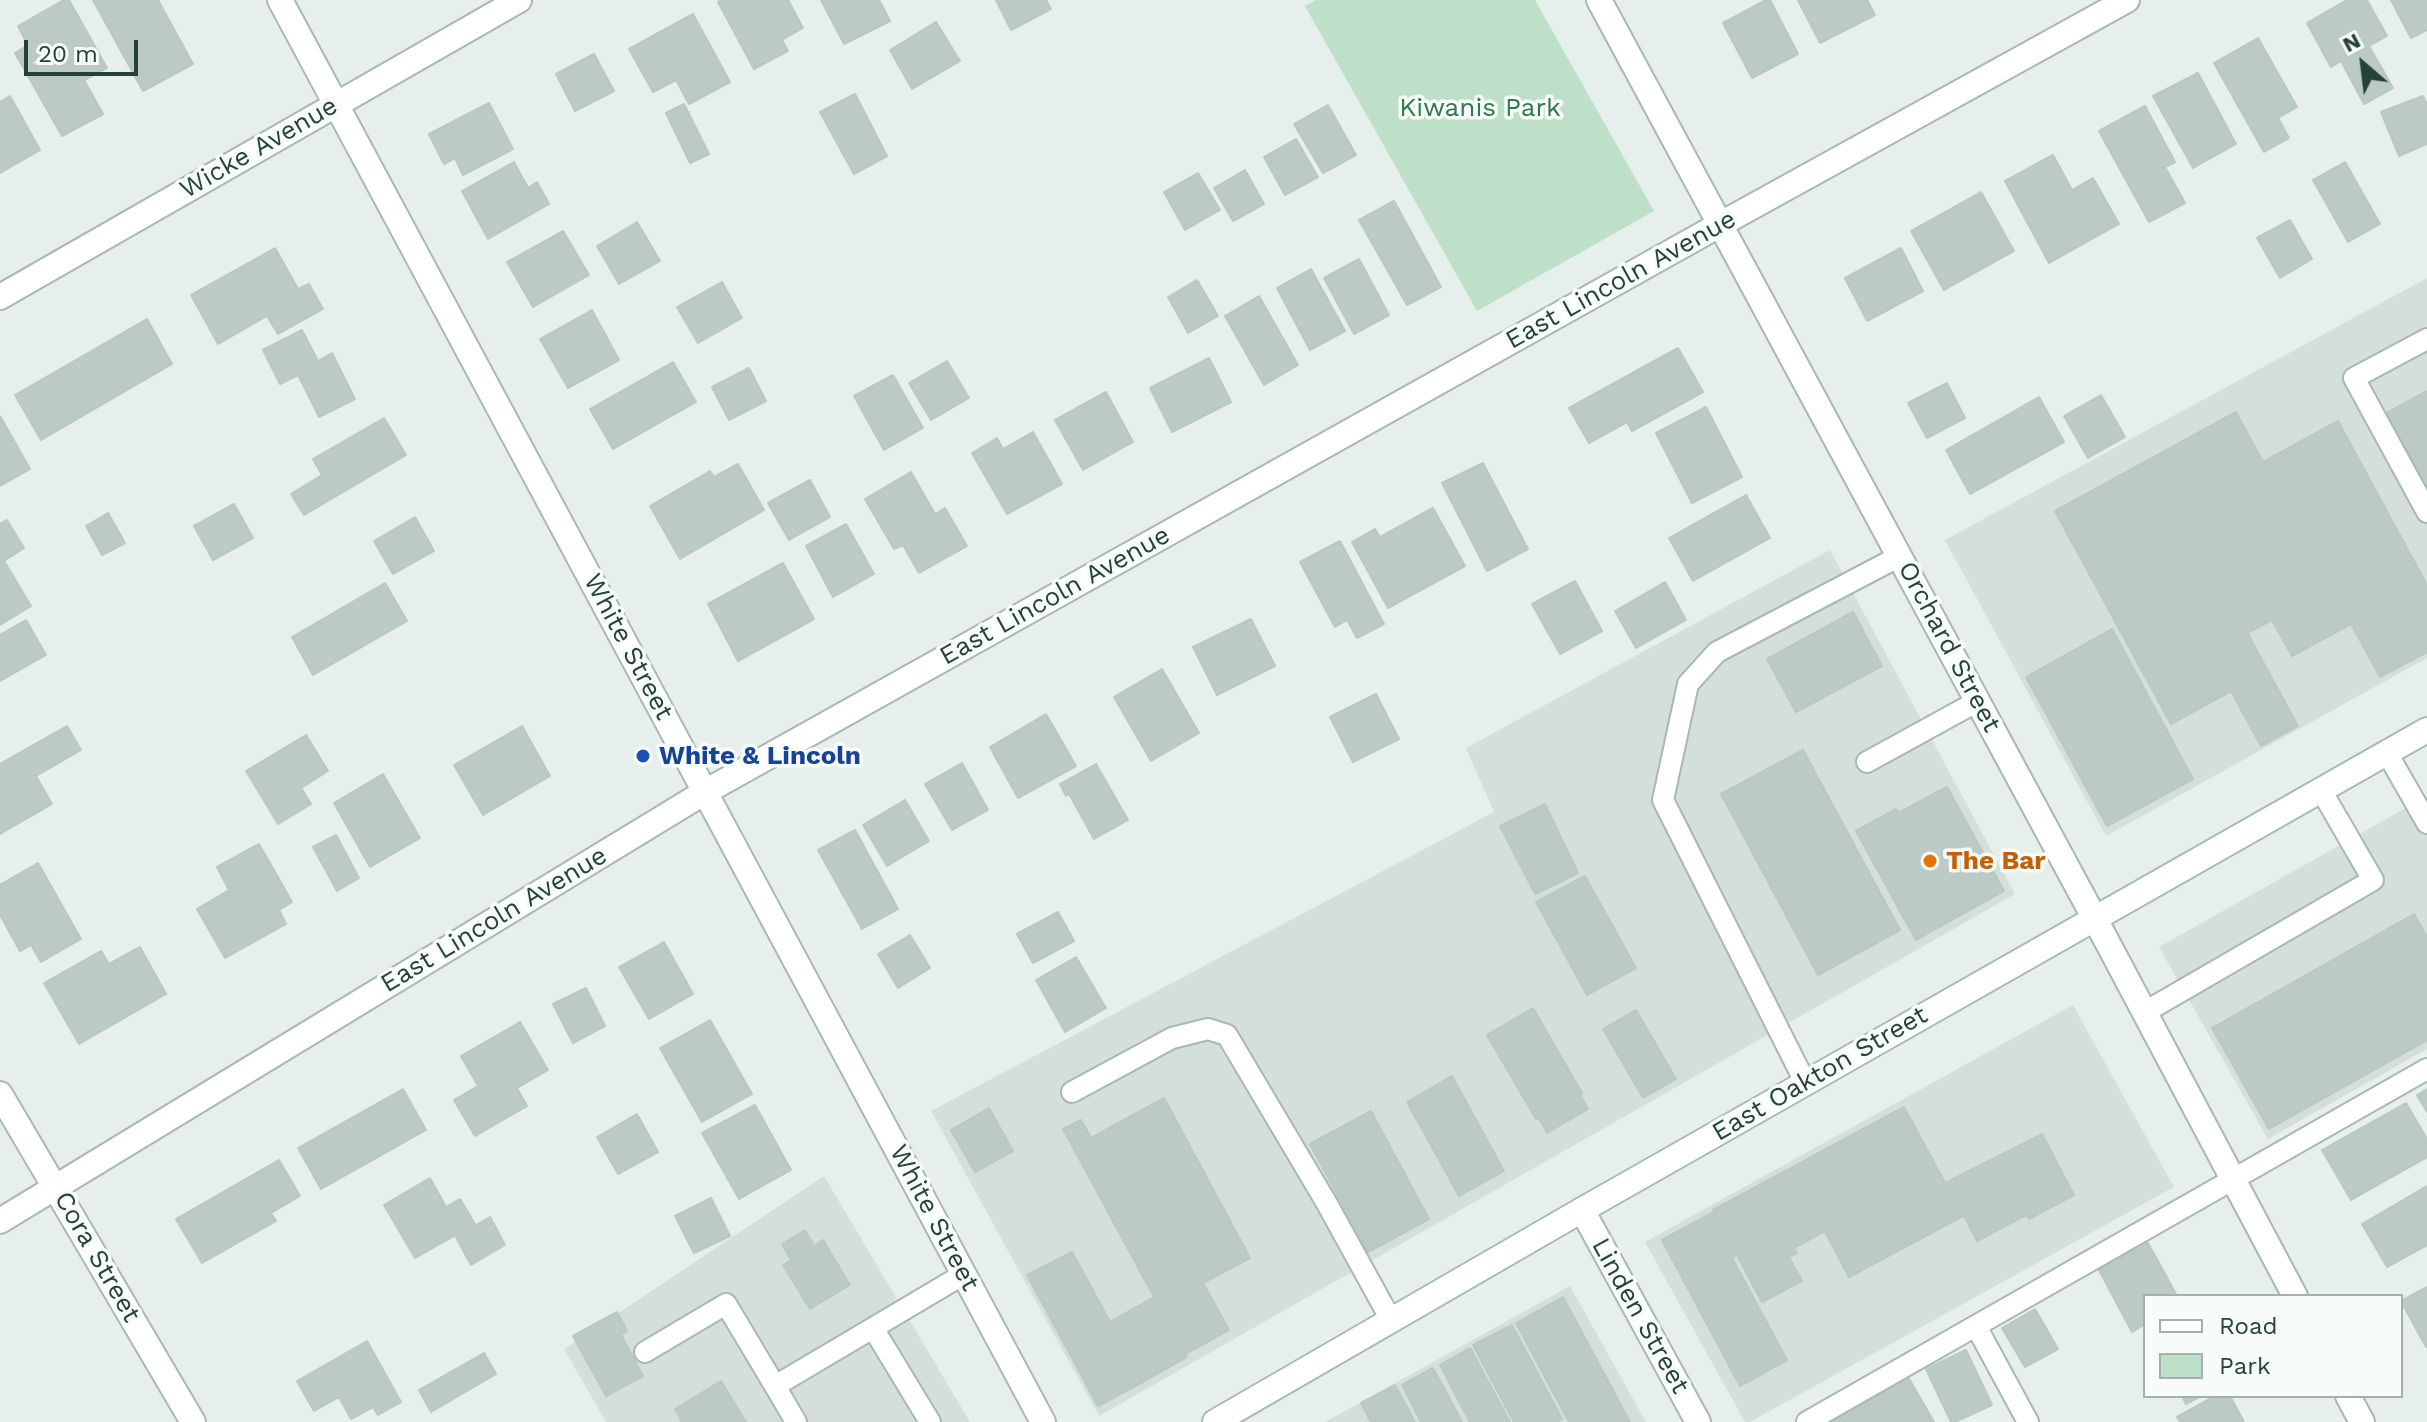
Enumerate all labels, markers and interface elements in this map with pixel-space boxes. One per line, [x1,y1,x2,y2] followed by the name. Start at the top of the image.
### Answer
[28,24,142,74] scale bar
[2323,24,2403,104] north arrow
[2338,28,2365,57] text: N
[38,40,98,68] text: 20 m
[175,90,343,206] street label: Wicke Avenue
[1399,92,1561,124] park label: Kiwanis Park
[1500,204,1742,356] street label: East Lincoln Avenue
[934,520,1176,672] street label: East Lincoln Avenue
[1891,556,2007,738] street label: Orchard Street
[576,569,680,725] street label: White Street
[659,740,861,772] place label: White & Lincoln
[634,747,652,765] marker: White & Lincoln
[375,840,613,1000] street label: East Lincoln Avenue
[1946,845,2045,877] place label: The Bar
[1921,852,1939,870] marker: The Bar
[1707,1000,1933,1148] street label: East Oakton Street
[882,1140,986,1296] street label: White Street
[47,1186,147,1328] street label: Cora Street
[1584,1233,1696,1399] street label: Linden Street
[2143,1294,2403,1398] legend
[2219,1312,2278,1340] text: Road
[2219,1352,2271,1380] text: Park

